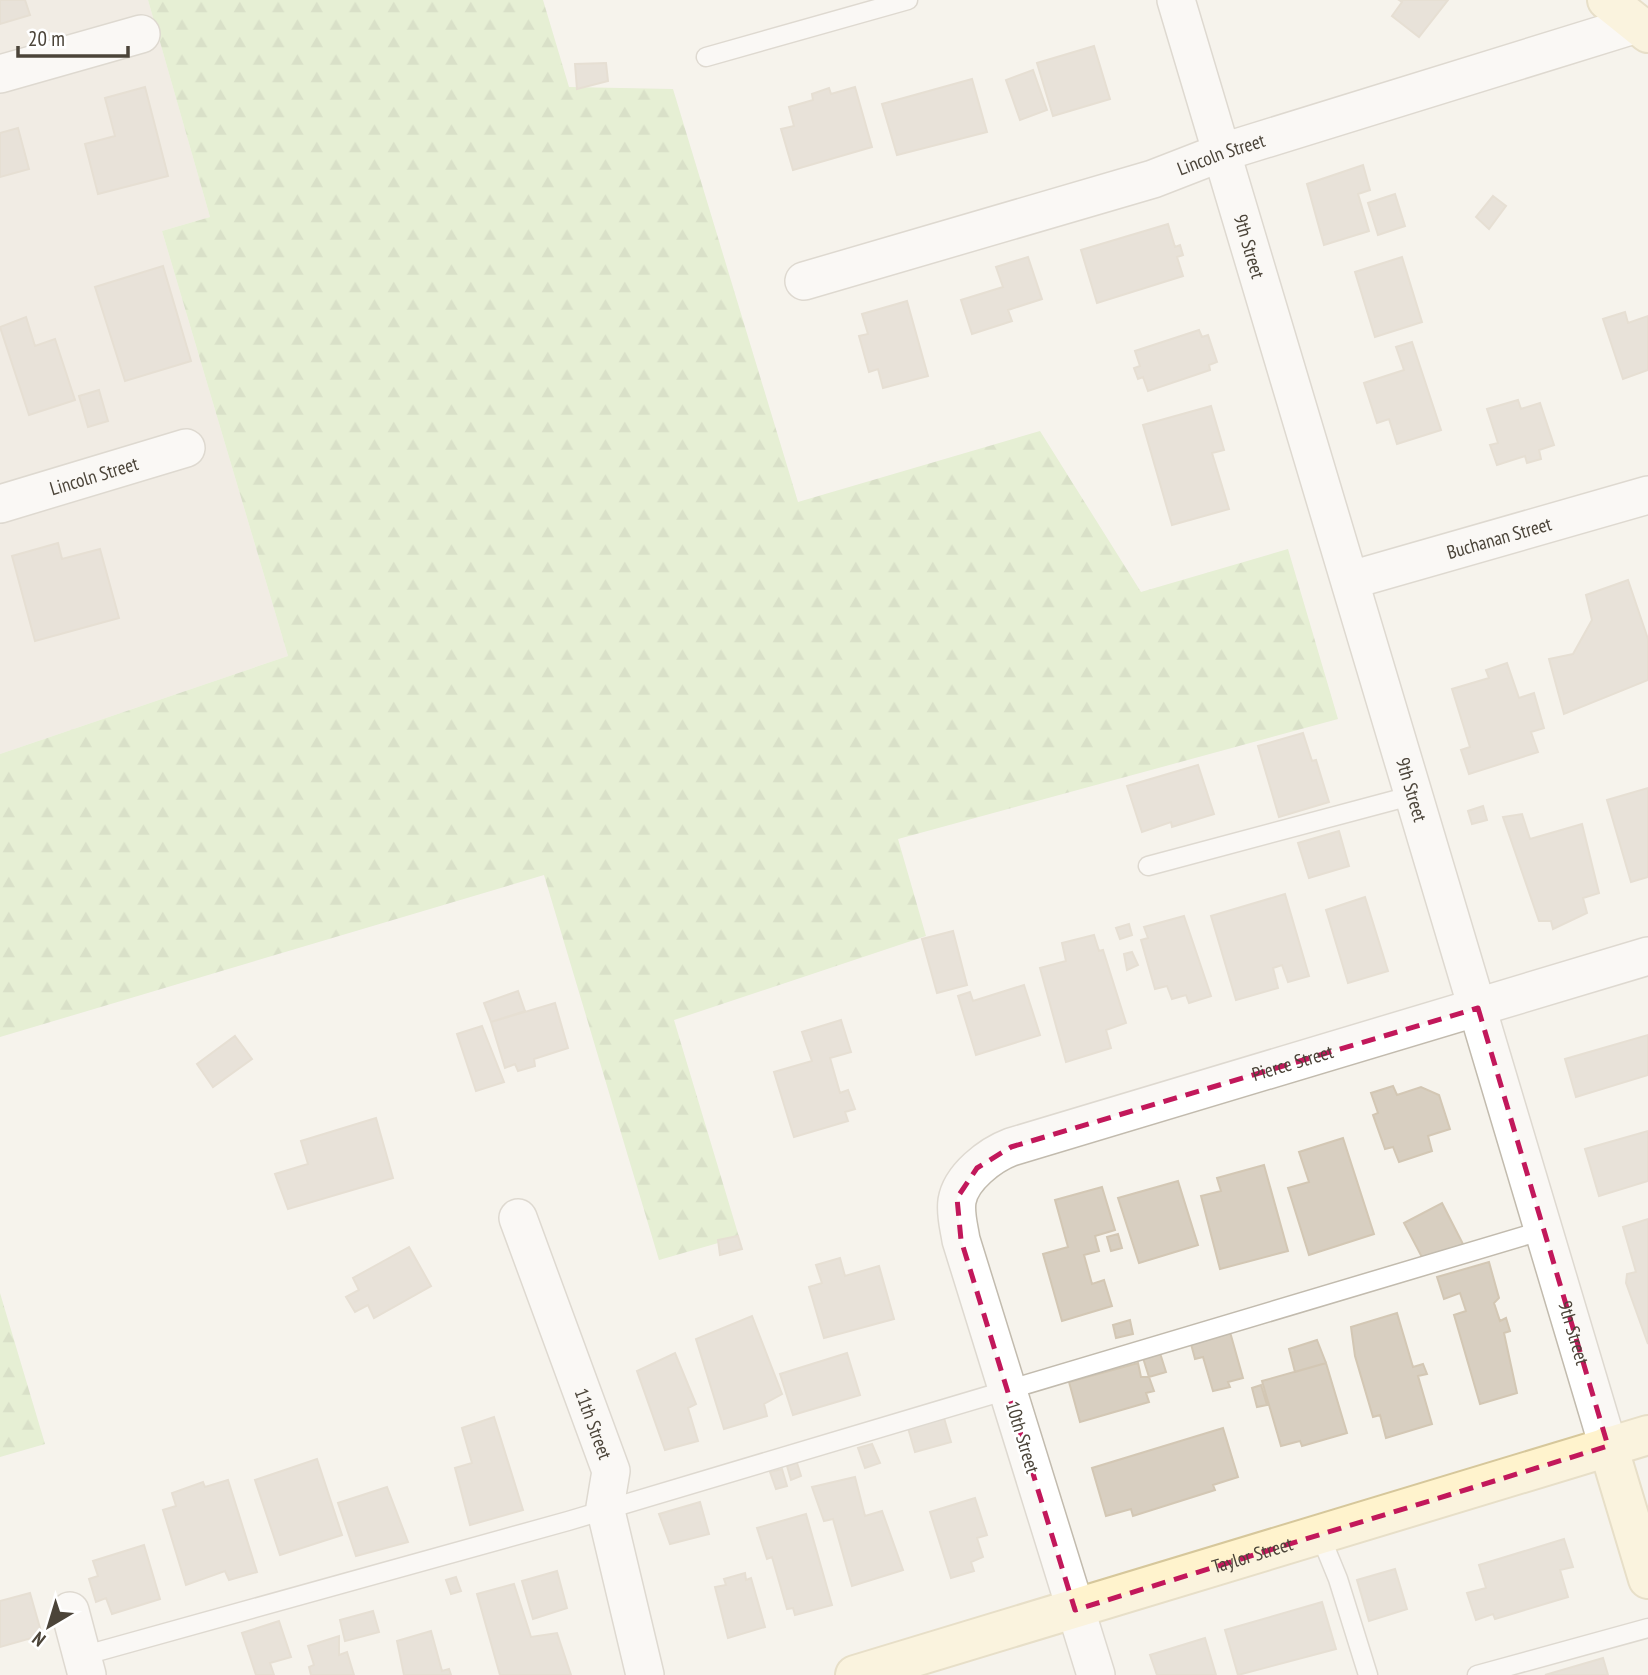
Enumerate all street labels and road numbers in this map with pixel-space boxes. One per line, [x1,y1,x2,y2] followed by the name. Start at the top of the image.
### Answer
[1174,128,1268,180] street label: Lincoln Street
[1229,211,1271,282] street label: 9th Street
[47,451,142,500] street label: Lincoln Street
[1444,511,1555,564] street label: Buchanan Street
[1391,755,1433,825] street label: 9th Street
[1249,1039,1337,1086] street label: Pierce Street
[1553,1298,1595,1368] street label: 9th Street
[570,1385,618,1463] street label: 11th Street
[1001,1398,1046,1477] street label: 10th Street
[1209,1531,1296,1578] street label: Taylor Street

